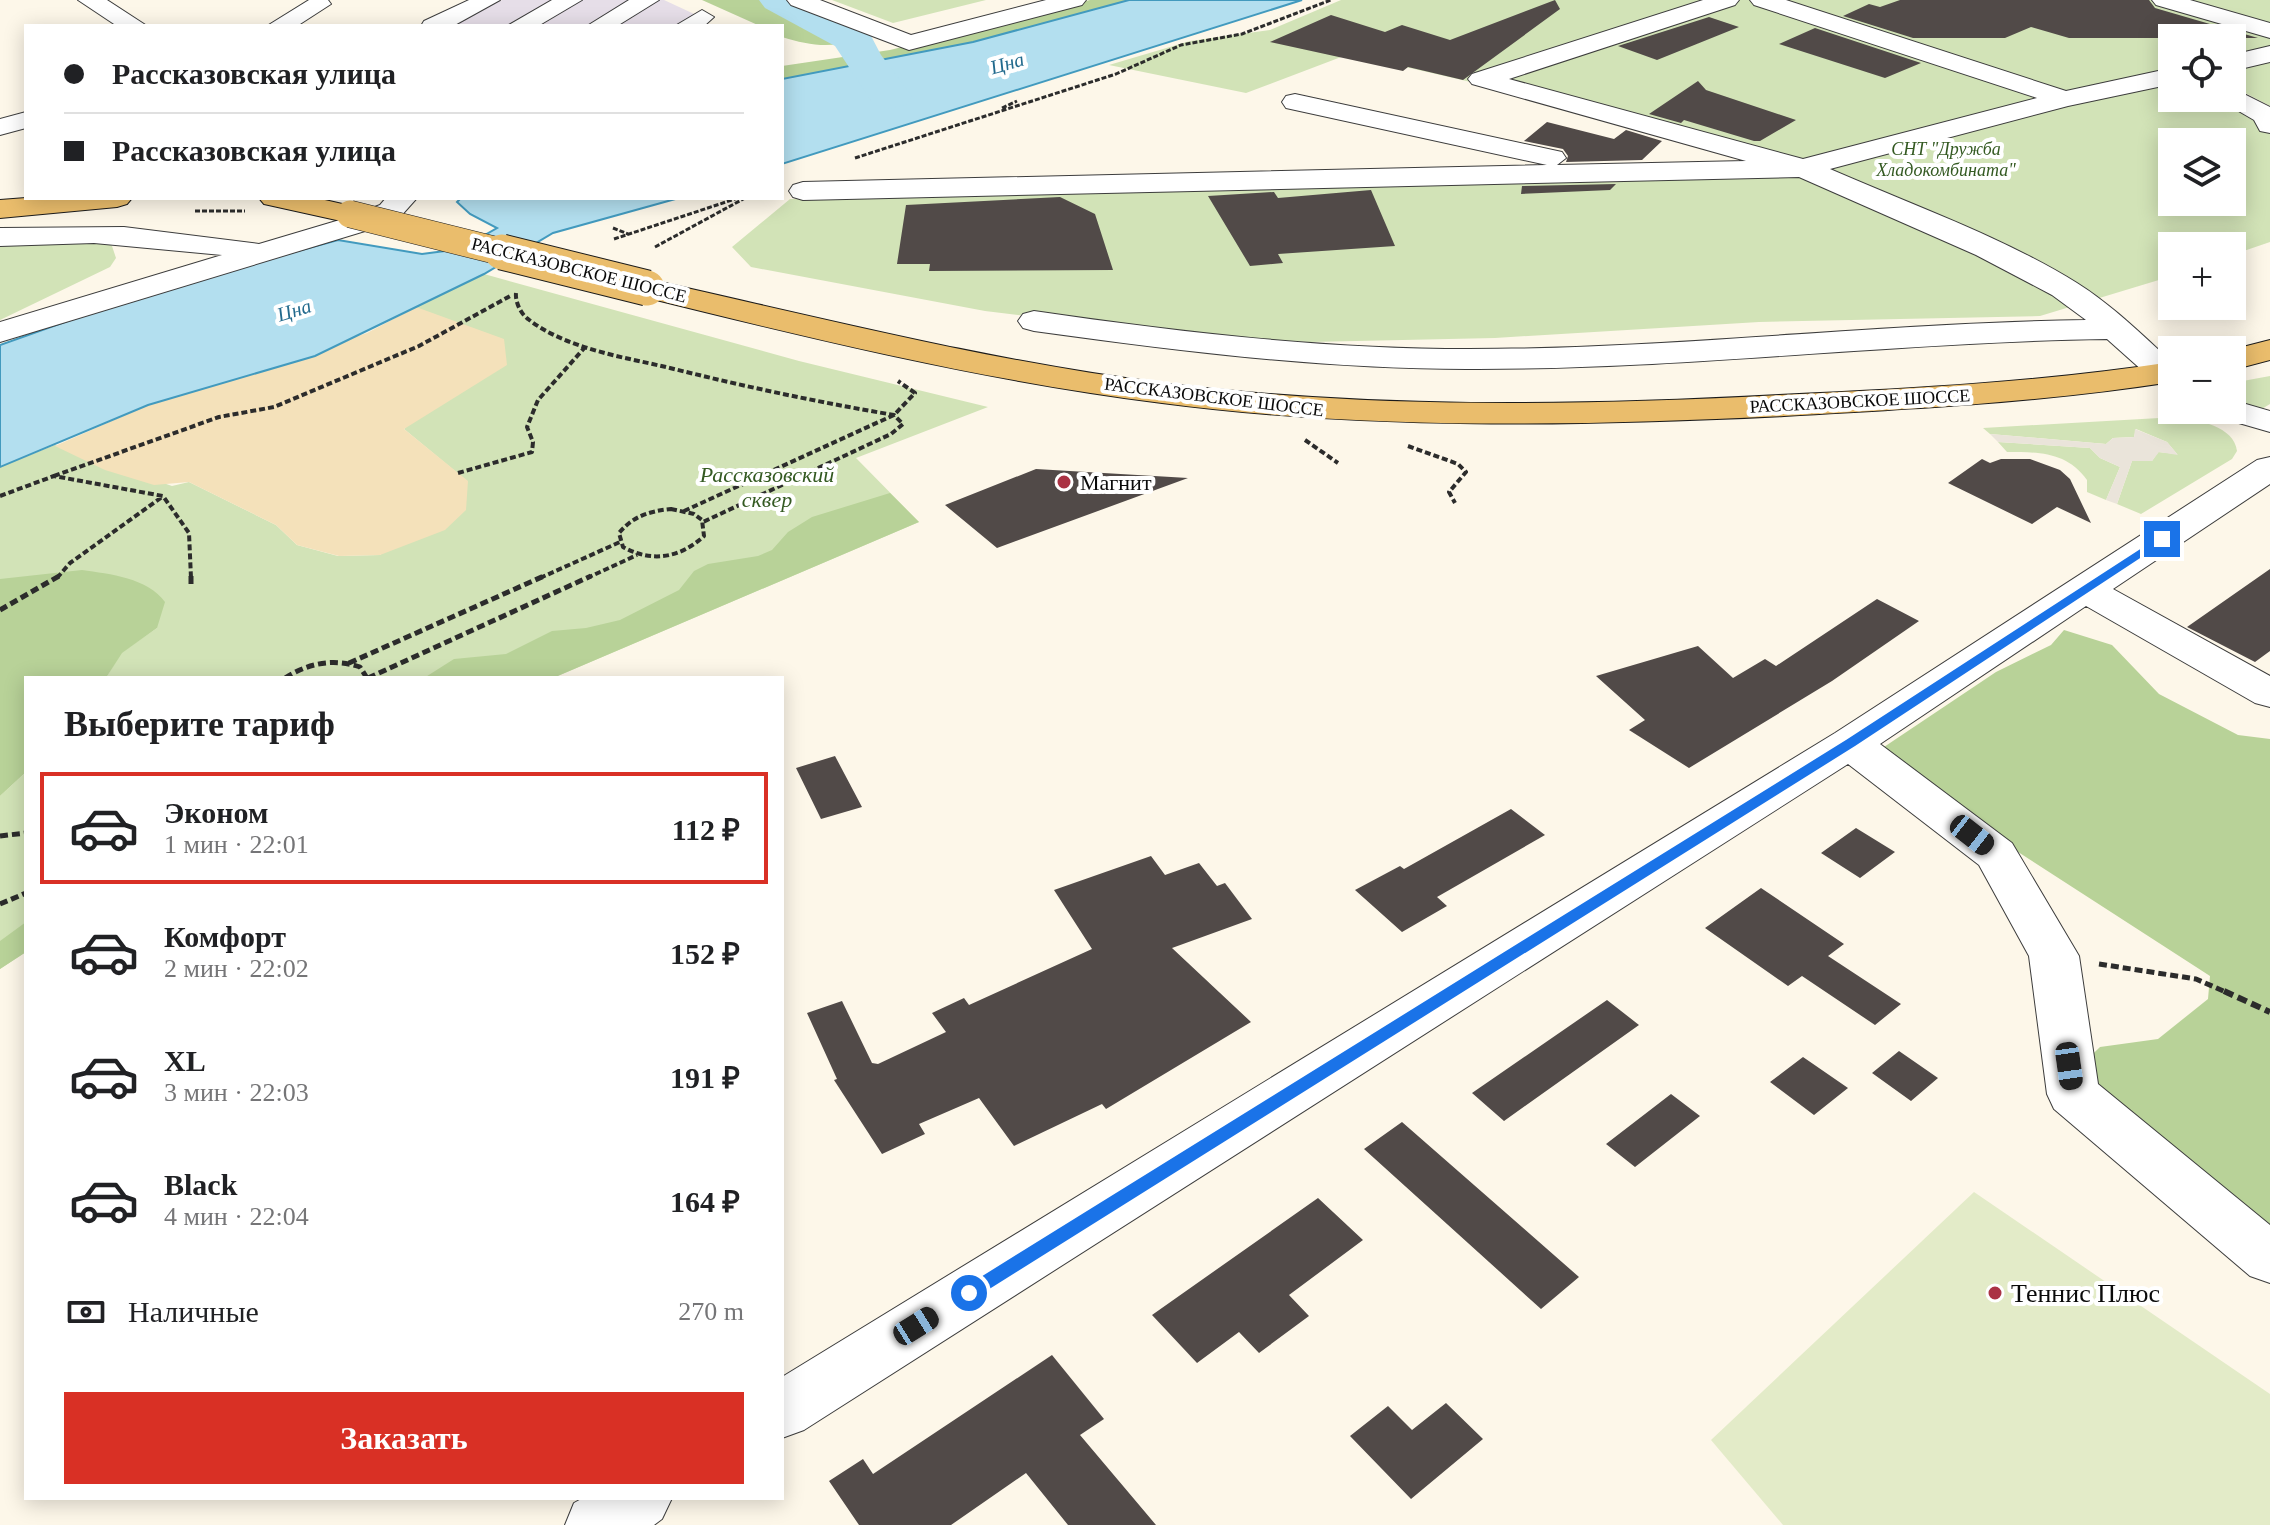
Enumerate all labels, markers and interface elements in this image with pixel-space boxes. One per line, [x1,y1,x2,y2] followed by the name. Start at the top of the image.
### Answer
[2158,24,2246,424] map controls
[2158,24,2246,112] button: locate
[986,48,1027,80] water label: Цна
[112,57,396,90] text: Рассказовская улица
[2158,128,2246,216] button: layers
[112,134,396,167] text: Рассказовская улица
[1875,139,2016,180] park label: СНТ "Дружба Хладокомбината"
[2158,232,2246,320] button: +
[469,234,689,306] street label: РАССКАЗОВСКОЕ ШОССЕ
[273,294,314,327] water label: Цна
[2158,336,2246,424] button: −
[1103,374,1325,420] street label: РАССКАЗОВСКОЕ ШОССЕ
[1749,385,1971,417] street label: РАССКАЗОВСКОЕ ШОССЕ
[699,462,834,512] park label: Рассказовский сквер
[1080,470,1152,495] place label: Магнит
[1055,473,1073,491] marker: Магнит
[2144,521,2180,557] route end
[64,704,335,744] text: Выберите тариф
[68,792,140,864] icon: car
[164,796,268,829] text: Эконом
[1946,811,1998,859] car
[672,813,740,846] text: 112 ₽
[164,830,309,859] text: 1 мин · 22:01
[68,916,140,988] icon: car
[164,920,286,953] text: Комфорт
[670,937,740,970] text: 152 ₽
[164,954,309,983] text: 2 мин · 22:02
[68,1040,140,1112] icon: car
[2054,1041,2084,1091] car
[164,1044,206,1077] text: XL
[670,1061,740,1094] text: 191 ₽
[164,1078,309,1107] text: 3 мин · 22:03
[68,1164,140,1236] icon: car
[164,1168,237,1201] text: Black
[670,1185,740,1218] text: 164 ₽
[164,1202,309,1231] text: 4 мин · 22:04
[951,1275,987,1311] route start
[2011,1279,2160,1308] place label: Теннис Плюс
[1986,1284,2004,1302] marker: Теннис Плюс
[64,1290,108,1334] icon: cash
[128,1295,259,1328] text: Наличные
[678,1297,744,1326] text: 270 m
[889,1303,943,1349] car
[64,1392,744,1484] button: Заказать

